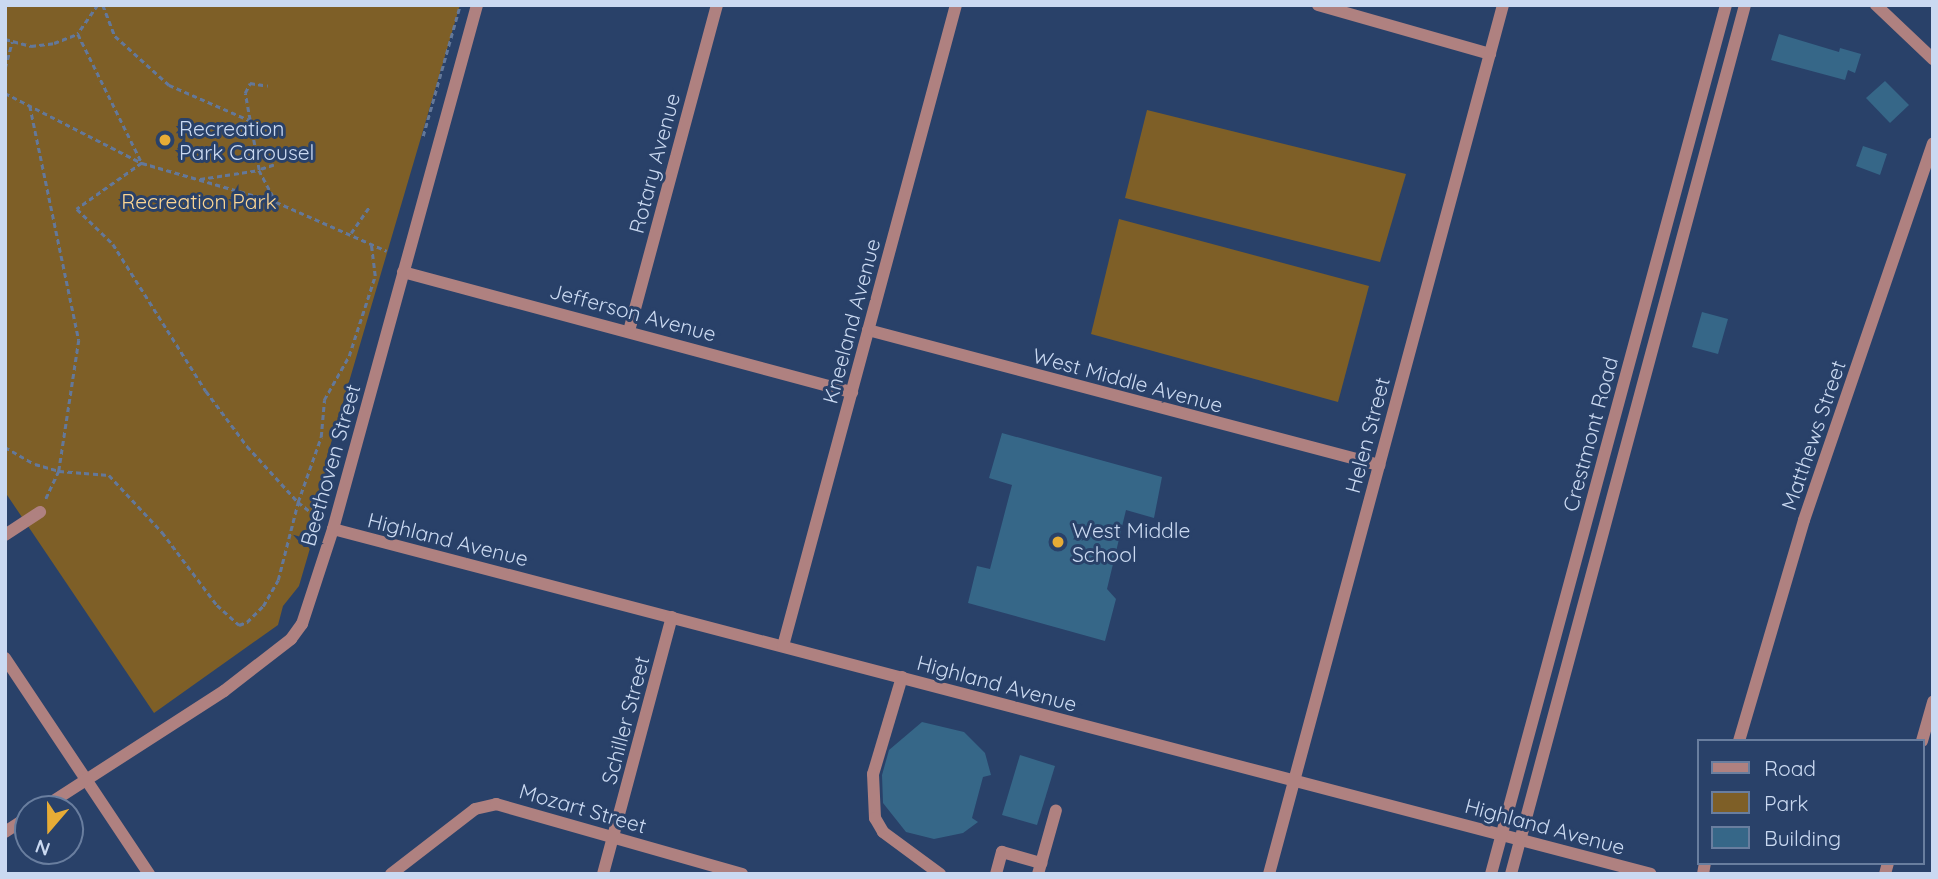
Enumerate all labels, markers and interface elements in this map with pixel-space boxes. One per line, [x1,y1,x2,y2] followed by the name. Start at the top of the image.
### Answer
[623,90,685,236] street label: Rotary Avenue
[179,115,314,165] place label: Recreation Park Carousel
[157,132,173,148] marker: Recreation Park Carousel
[121,188,277,214] park label: Recreation Park
[817,236,885,406] street label: Kneeland Avenue
[547,278,719,346] street label: Jefferson Avenue
[1030,342,1226,418] street label: West Middle Avenue
[1557,354,1623,514] street label: Crestmont Road
[1776,357,1850,513] street label: Matthews Street
[1339,374,1395,496] street label: Helen Street
[295,381,365,549] street label: Beethoven Street
[365,507,531,571] street label: Highland Avenue
[1072,517,1190,567] place label: West Middle School
[1050,534,1066,550] marker: West Middle School
[914,650,1080,716] street label: Highland Avenue
[596,653,654,787] street label: Schiller Street
[1696,739,1924,865] legend
[1764,755,1816,781] text: Road
[517,778,649,838] street label: Mozart Street
[1764,790,1808,816] text: Park
[1462,793,1628,859] street label: Highland Avenue
[14,795,84,865] north arrow
[1764,825,1841,851] text: Building
[32,834,53,862] text: N

